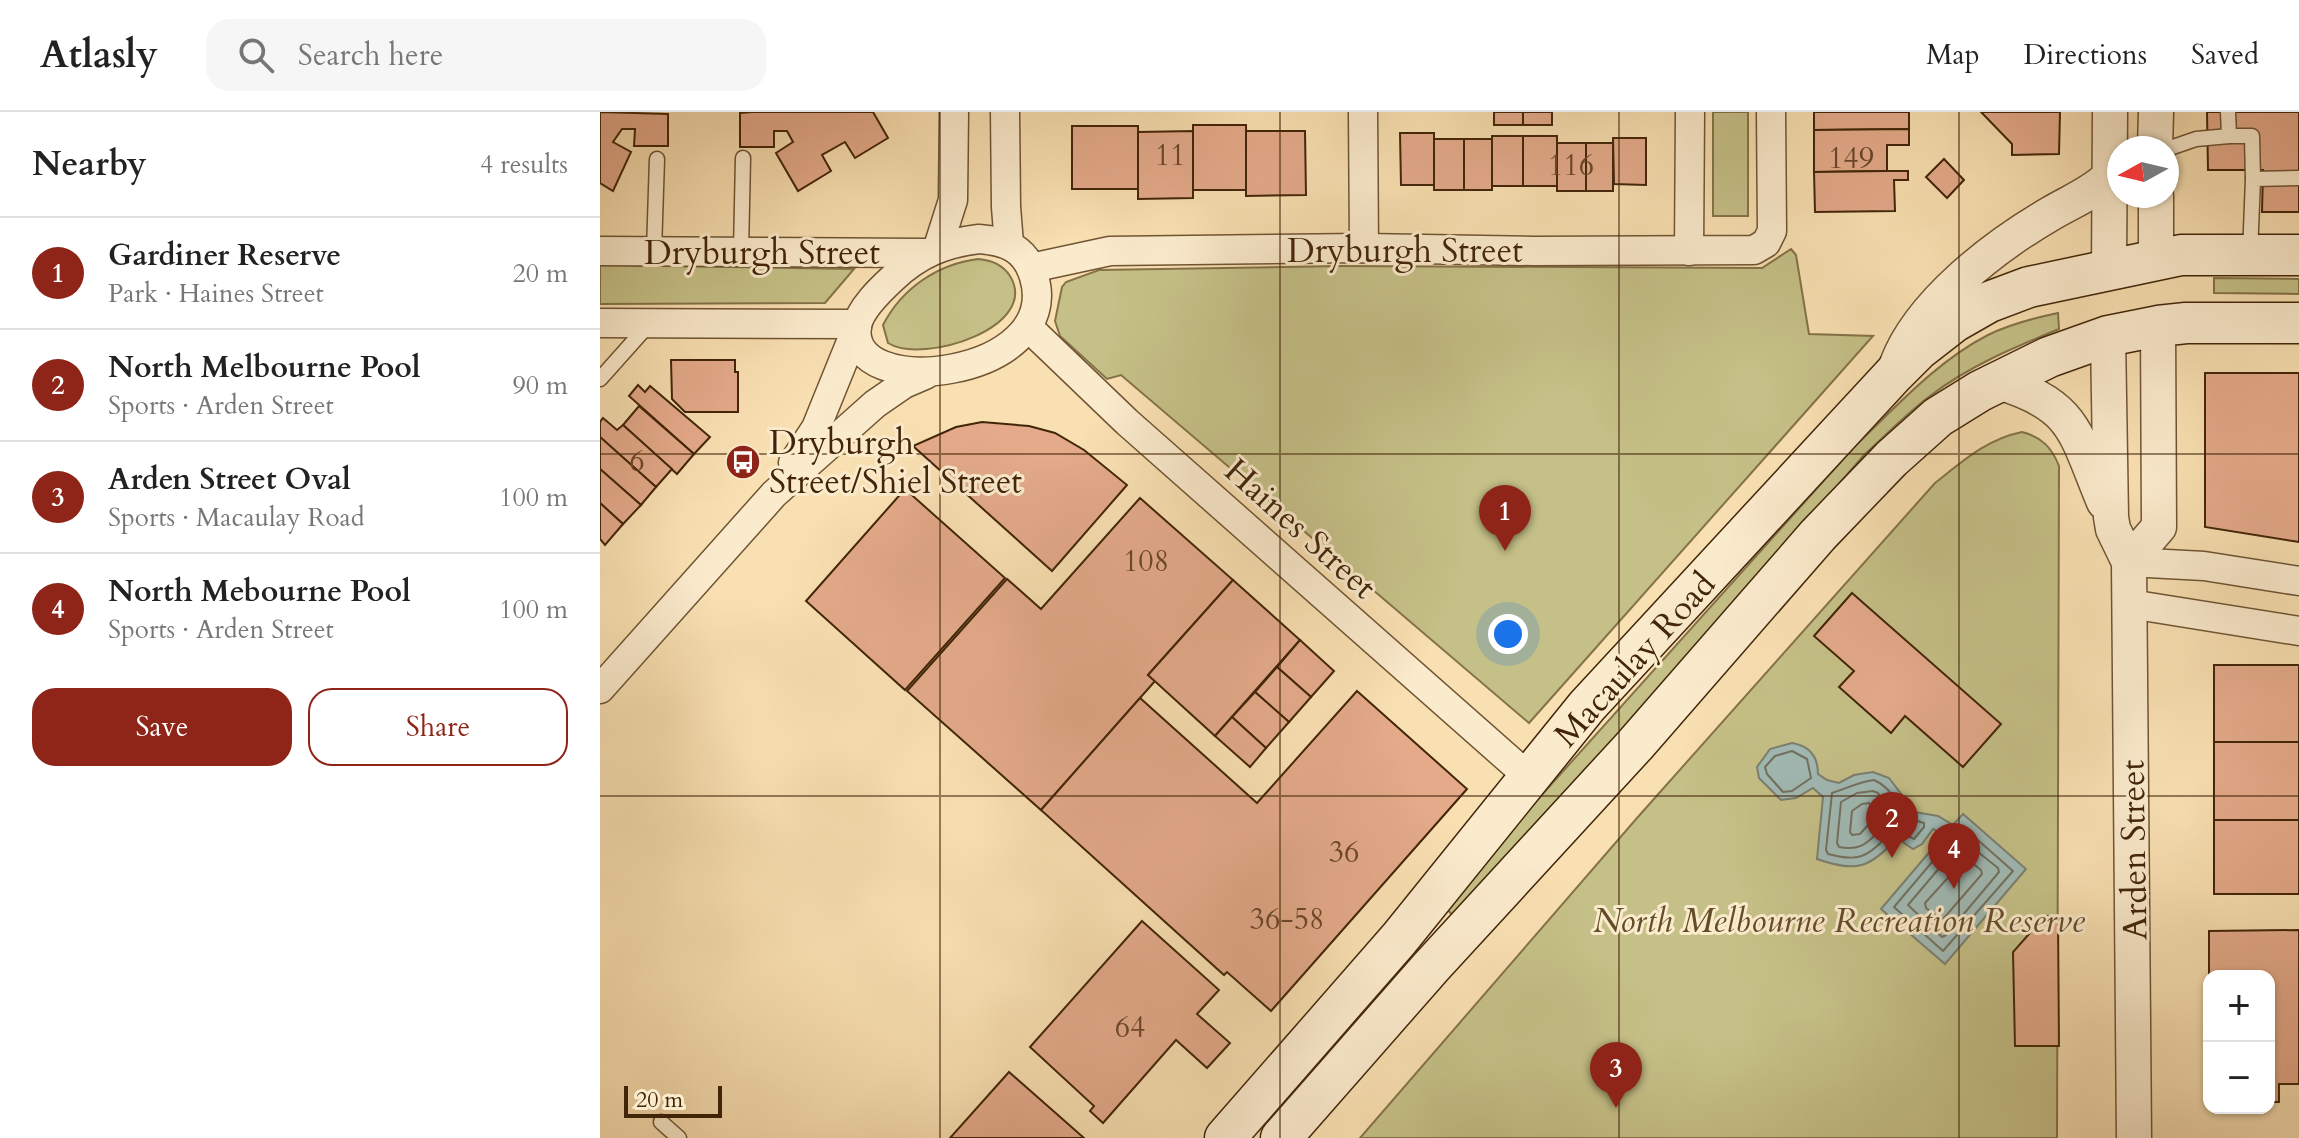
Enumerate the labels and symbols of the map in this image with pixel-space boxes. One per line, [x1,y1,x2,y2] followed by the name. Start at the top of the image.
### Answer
[1155,135,1185,176] house number: 11
[2107,136,2179,208] north arrow
[1828,138,1874,179] house number: 149
[1548,145,1594,186] house number: 116
[1287,228,1523,274] street label: Dryburgh Street
[644,230,880,276] street label: Dryburgh Street
[769,420,1022,505] place label: Dryburgh Street/Shiel Street
[629,441,645,482] house number: 6
[724,443,762,481] bus stop icon: Dryburgh Street/Shiel Street
[1214,448,1386,609] street label: Haines Street
[1479,485,1531,551] pin: 1
[1123,541,1169,582] house number: 108
[1544,562,1726,757] street label: Macaulay Road
[1488,614,1528,654] your location
[2109,759,2159,941] street label: Arden Street
[1866,792,1918,858] pin: 2
[1928,823,1980,889] pin: 4
[1329,832,1359,873] house number: 36
[1593,898,2086,944] park label: North Melbourne Recreation Reserve
[1250,899,1324,940] house number: 36-58
[1115,1007,1145,1048] house number: 64
[1590,1042,1642,1108] pin: 3
[624,1082,722,1118] scale bar

